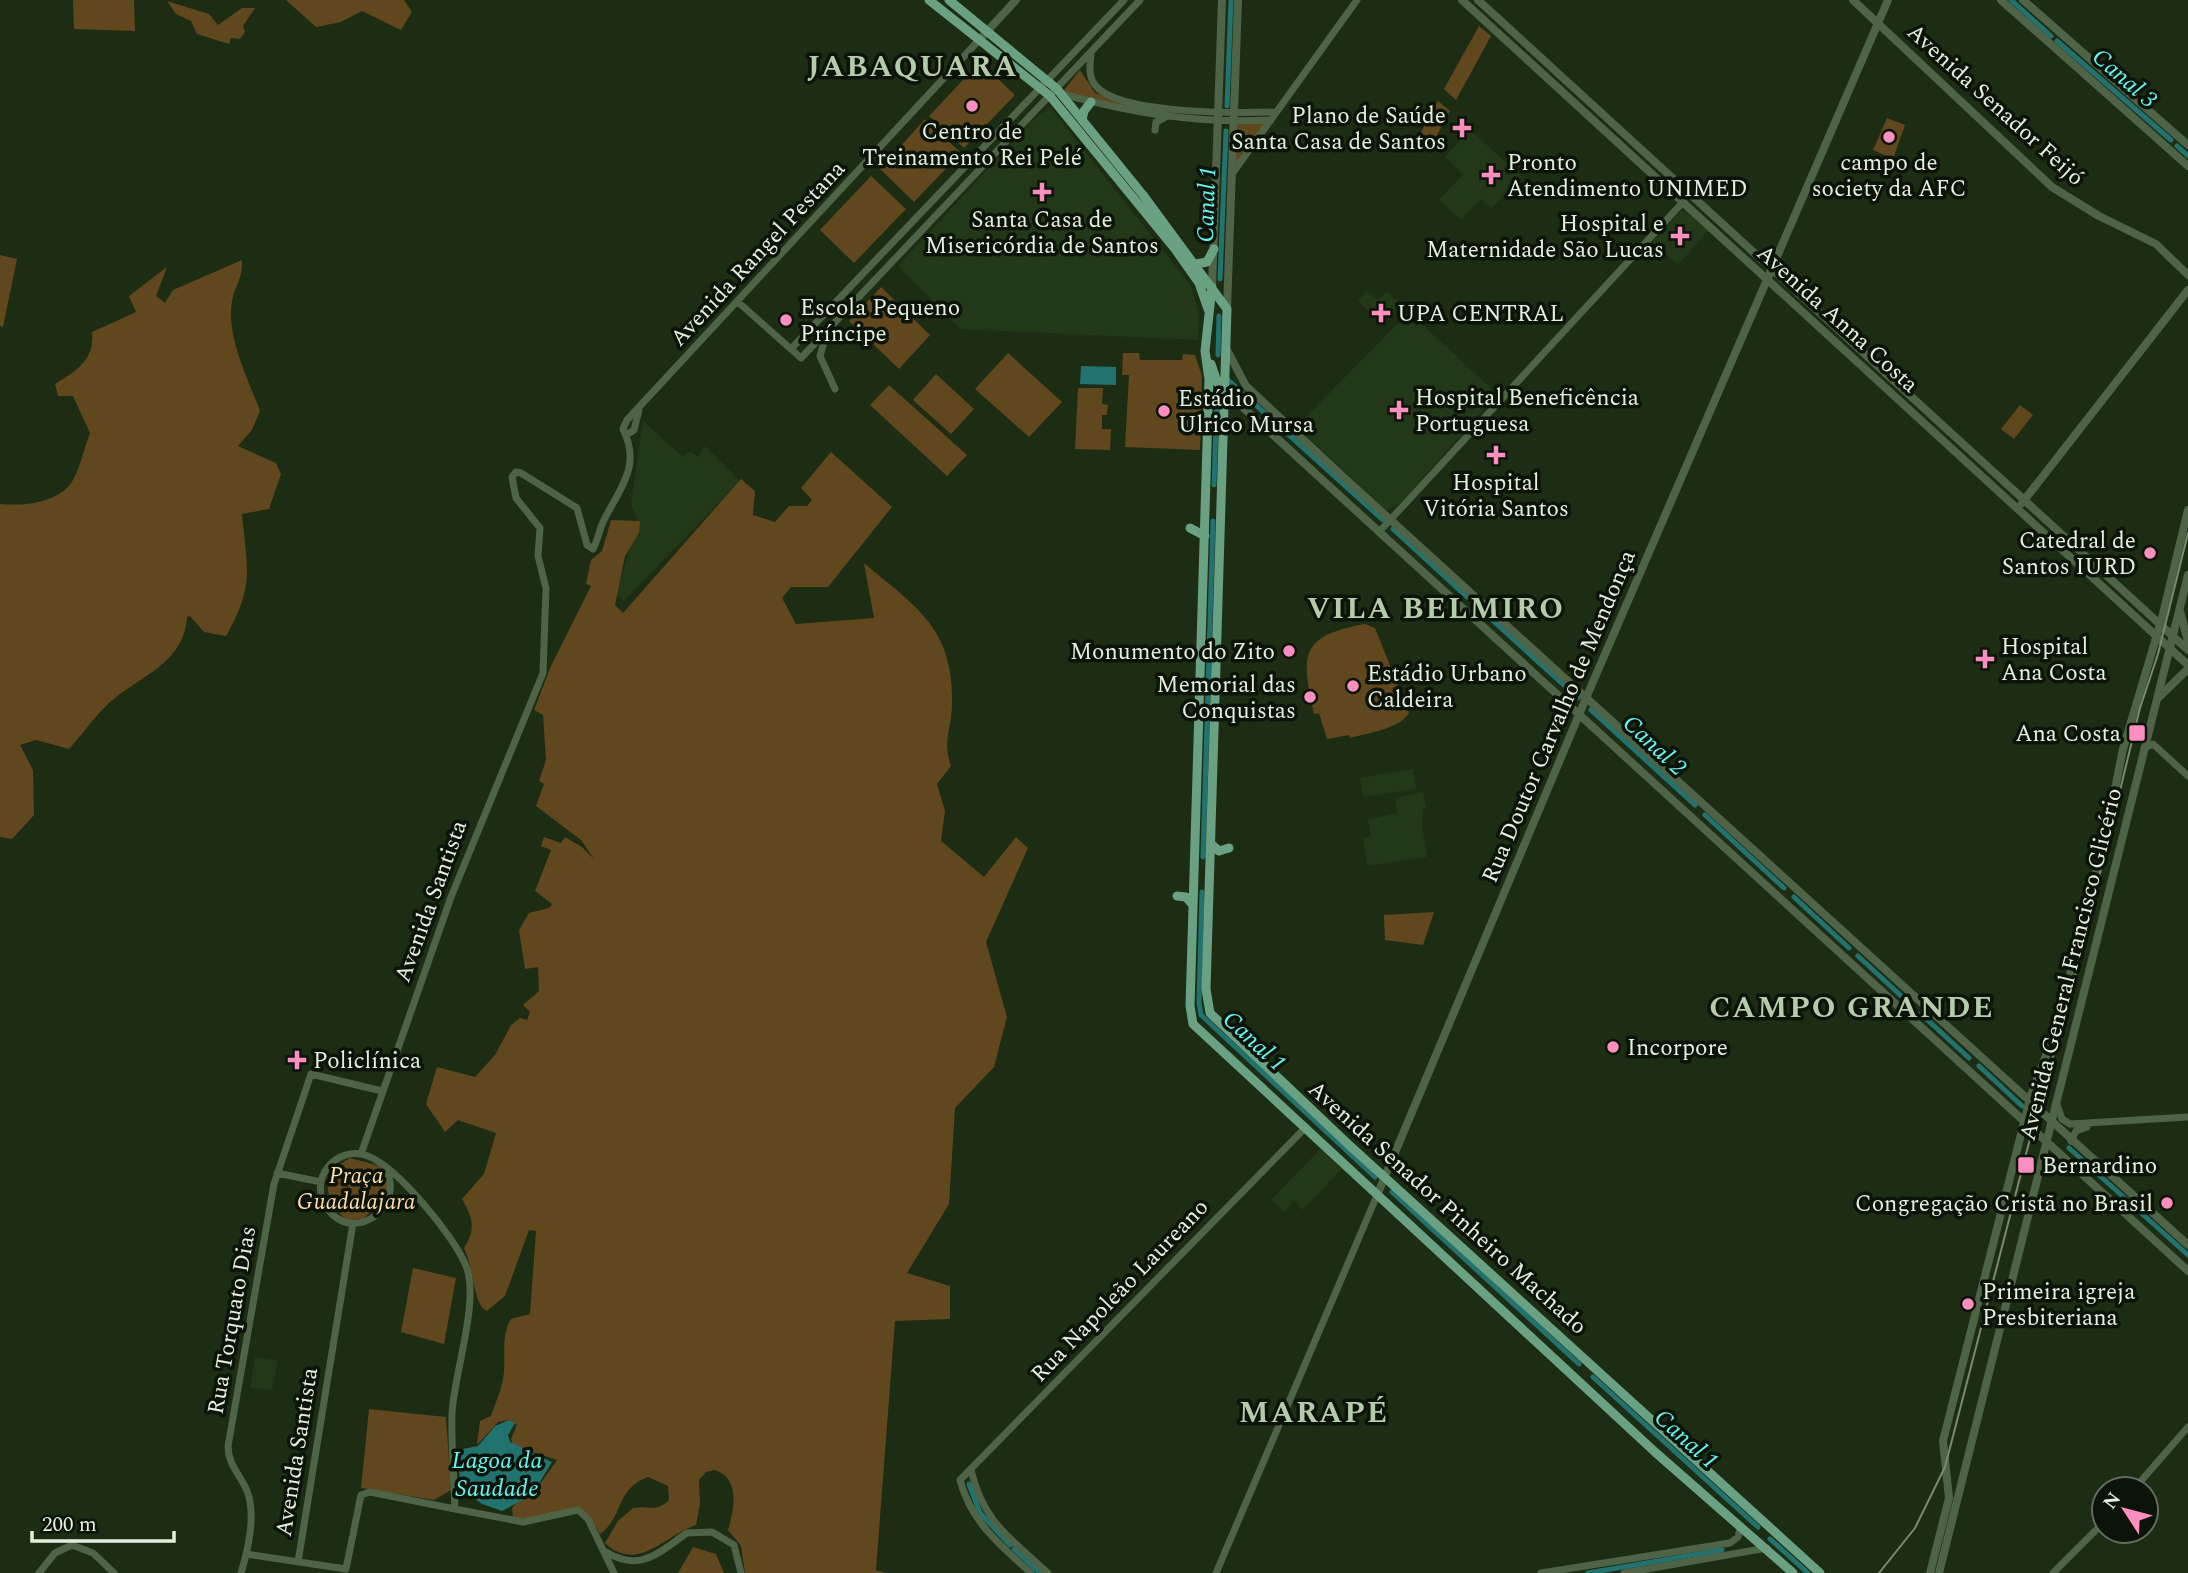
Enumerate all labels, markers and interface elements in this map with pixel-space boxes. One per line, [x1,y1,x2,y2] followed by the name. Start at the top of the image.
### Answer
[1898,16,2092,195] street label: Avenida Senador Feijó
[2084,40,2165,118] water label: Canal 3
[807,44,1019,90] district label: JABAQUARA
[964,98,980,114] marker: Centro de Treinamento Rei Pelé
[1231,99,1446,160] place label: Plano de Saúde Santa Casa de Santos
[862,115,1082,176] place label: Centro de Treinamento Rei Pelé
[1452,118,1472,138] marker: Plano de Saúde Santa Casa de Santos
[1881,129,1897,145] marker: campo de society da AFC
[1507,146,1748,207] place label: Pronto Atendimento UNIMED
[1812,146,1966,207] place label: campo de society da AFC
[662,153,854,355] street label: Avenida Rangel Pestana
[1188,165,1226,243] water label: Canal 1
[1481,165,1501,185] marker: Pronto Atendimento UNIMED
[1032,182,1052,202] marker: Santa Casa de Misericórdia de Santos
[925,203,1159,264] place label: Santa Casa de Misericórdia de Santos
[1426,207,1664,268] place label: Hospital e Maternidade São Lucas
[1670,226,1690,246] marker: Hospital e Maternidade São Lucas
[1748,237,1926,402] street label: Avenida Anna Costa
[800,291,960,352] place label: Escola Pequeno Príncipe
[1397,297,1564,332] place label: UPA CENTRAL
[1371,303,1391,323] marker: UPA CENTRAL
[778,312,794,328] marker: Escola Pequeno Príncipe
[1415,381,1639,442] place label: Hospital Beneficência Portuguesa
[1178,382,1314,443] place label: Estádio Ulrico Mursa
[1389,400,1409,420] marker: Hospital Beneficência Portuguesa
[1156,403,1172,419] marker: Estádio Ulrico Mursa
[1486,445,1506,465] marker: Hospital Vitória Santos
[1423,466,1569,527] place label: Hospital Vitória Santos
[2002,524,2136,585] place label: Catedral de Santos IURD
[1473,545,1646,888] street label: Rua Doutor Carvalho de Mendonça
[2142,545,2158,561] marker: Catedral de Santos IURD
[1307,586,1565,632] district label: VILA BELMIRO
[2001,630,2107,691] place label: Hospital Ana Costa
[1070,635,1275,670] place label: Monumento do Zito
[1281,643,1297,659] marker: Monumento do Zito
[1975,649,1995,669] marker: Hospital Ana Costa
[1367,657,1527,718] place label: Estádio Urbano Caldeira
[1157,668,1296,729] place label: Memorial das Conquistas
[1345,678,1361,694] marker: Estádio Urbano Caldeira
[1302,689,1318,705] marker: Memorial das Conquistas
[1614,706,1695,785] water label: Canal 2
[2015,717,2121,752] place label: Ana Costa
[2127,723,2147,743] marker: Ana Costa
[2011,784,2132,1144] street label: Avenida General Francisco Glicério
[386,815,477,988] street label: Avenida Santista
[1709,985,1995,1031] district label: CAMPO GRANDE
[1214,1002,1295,1081] water label: Canal 1
[1627,1031,1728,1066] place label: Incorpore
[1605,1039,1621,1055] marker: Incorpore
[313,1044,421,1079] place label: Policlínica
[287,1050,307,1070] marker: Policlínica
[1299,1073,1595,1343] street label: Avenida Senador Pinheiro Machado
[2042,1149,2157,1184] place label: Bernardino
[2016,1155,2036,1175] marker: Bernardino
[297,1159,416,1220] park label: Praça Guadalajara
[1855,1187,2153,1222] place label: Congregação Cristã no Brasil
[1023,1191,1217,1391] street label: Rua Napoleão Laureano
[2159,1195,2175,1211] marker: Congregação Cristã no Brasil
[199,1223,266,1417] street label: Rua Torquato Dias
[1982,1275,2136,1336] place label: Primeira igreja Presbiteriana
[1960,1296,1976,1312] marker: Primeira igreja Presbiteriana
[267,1365,328,1539] street label: Avenida Santista
[1239,1390,1389,1436] district label: MARAPÉ
[1646,1401,1727,1479] water label: Canal 1
[452,1443,542,1507] water label: Lagoa da Saudade
[2090,1475,2160,1545] north arrow
[2096,1486,2129,1516] text: N
[32,1500,173,1544] scale bar
[42,1509,97,1541] text: 200 m

